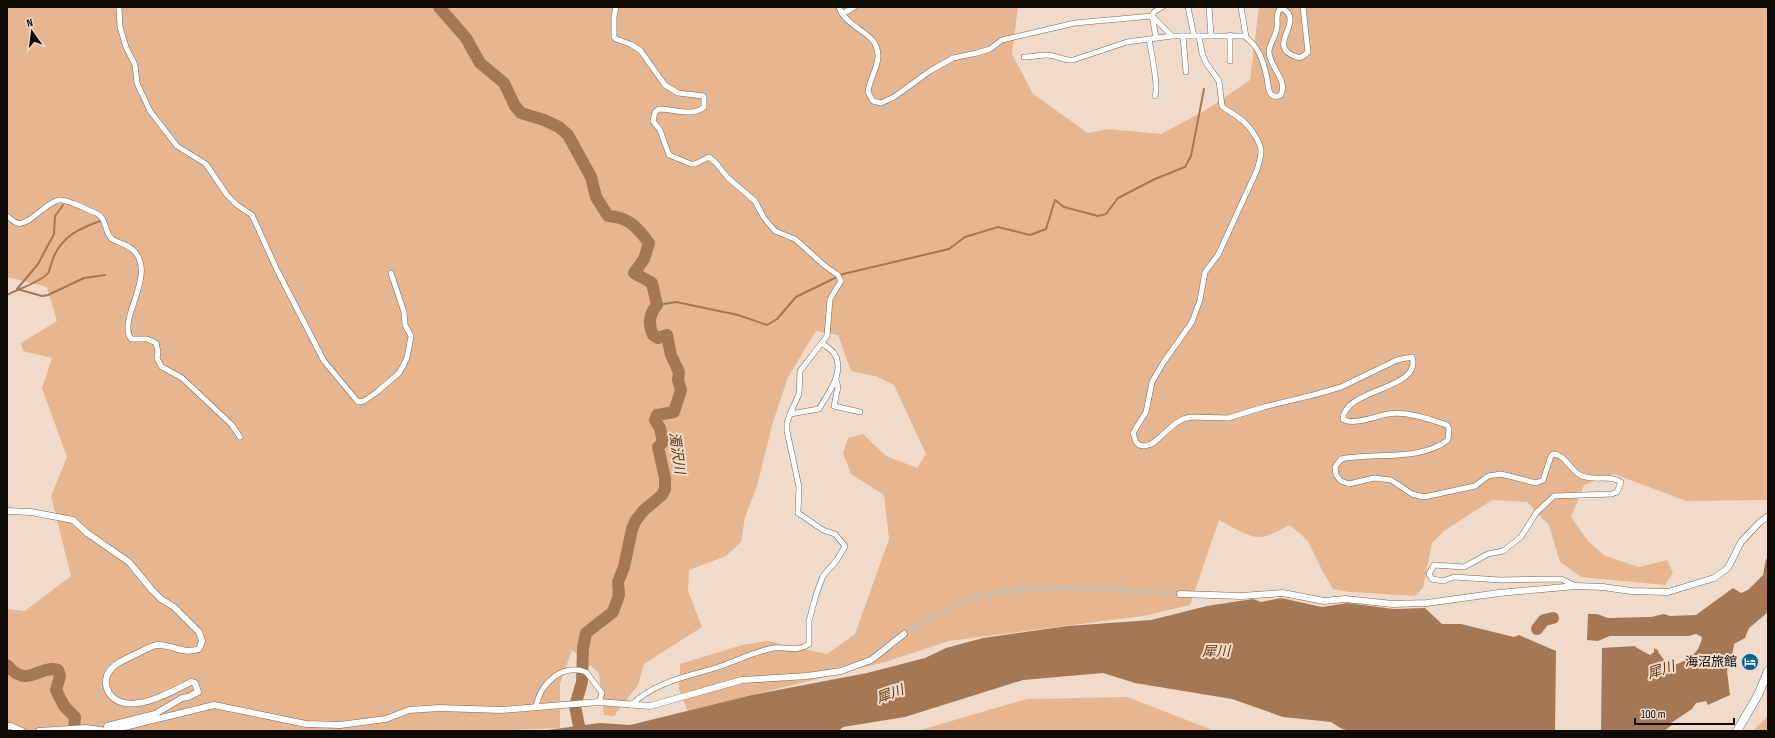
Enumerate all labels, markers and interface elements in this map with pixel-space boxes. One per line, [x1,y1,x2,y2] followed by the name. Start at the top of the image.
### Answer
[12,12,52,52] north arrow
[25,16,34,30] text: N
[666,431,689,477] water label: 濁沢川
[1202,643,1232,660] water label: 犀川
[1740,652,1760,672] hotel icon: 海沼旅館
[1685,654,1737,670] place label: 海沼旅館
[1645,657,1679,682] water label: 犀川
[874,681,908,707] water label: 犀川
[1635,700,1734,726] scale bar
[1641,707,1666,722] text: 100 m

